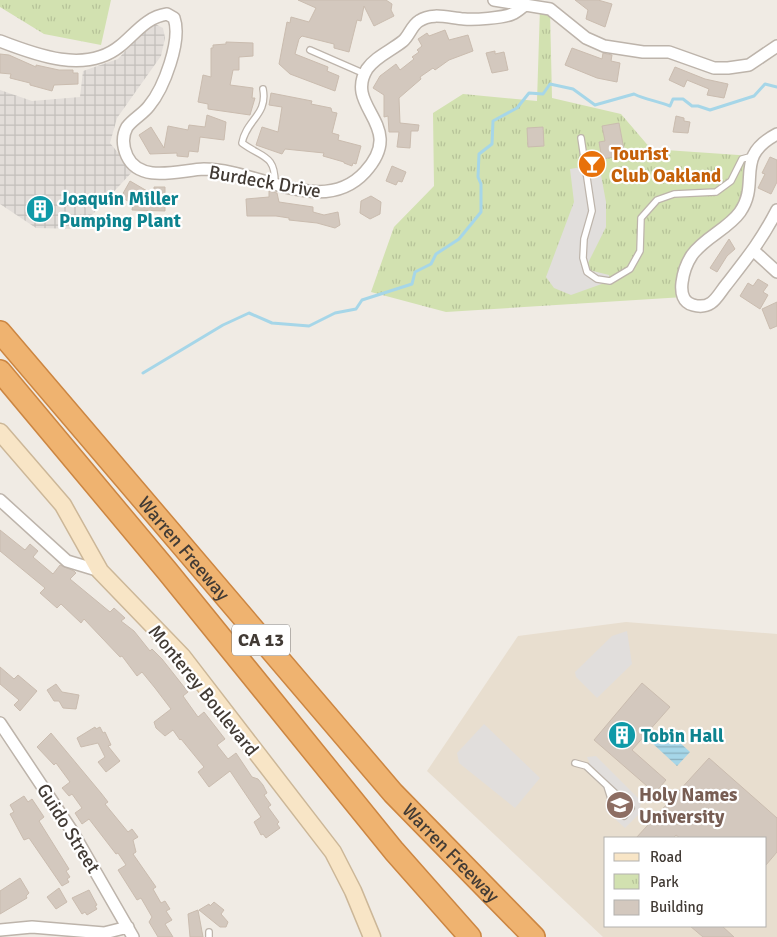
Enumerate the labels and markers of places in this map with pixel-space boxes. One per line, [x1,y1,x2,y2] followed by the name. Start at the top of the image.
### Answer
[611,142,721,188] place label: Tourist Club Oakland
[577,149,607,179] bar icon: Tourist Club Oakland
[59,187,181,233] place label: Joaquin Miller Pumping Plant
[25,194,55,224] building icon: Joaquin Miller Pumping Plant
[607,720,637,750] building icon: Tobin Hall
[641,724,724,748] place label: Tobin Hall
[639,783,737,829] place label: Holy Names University
[605,790,635,820] school or university icon: Holy Names University

